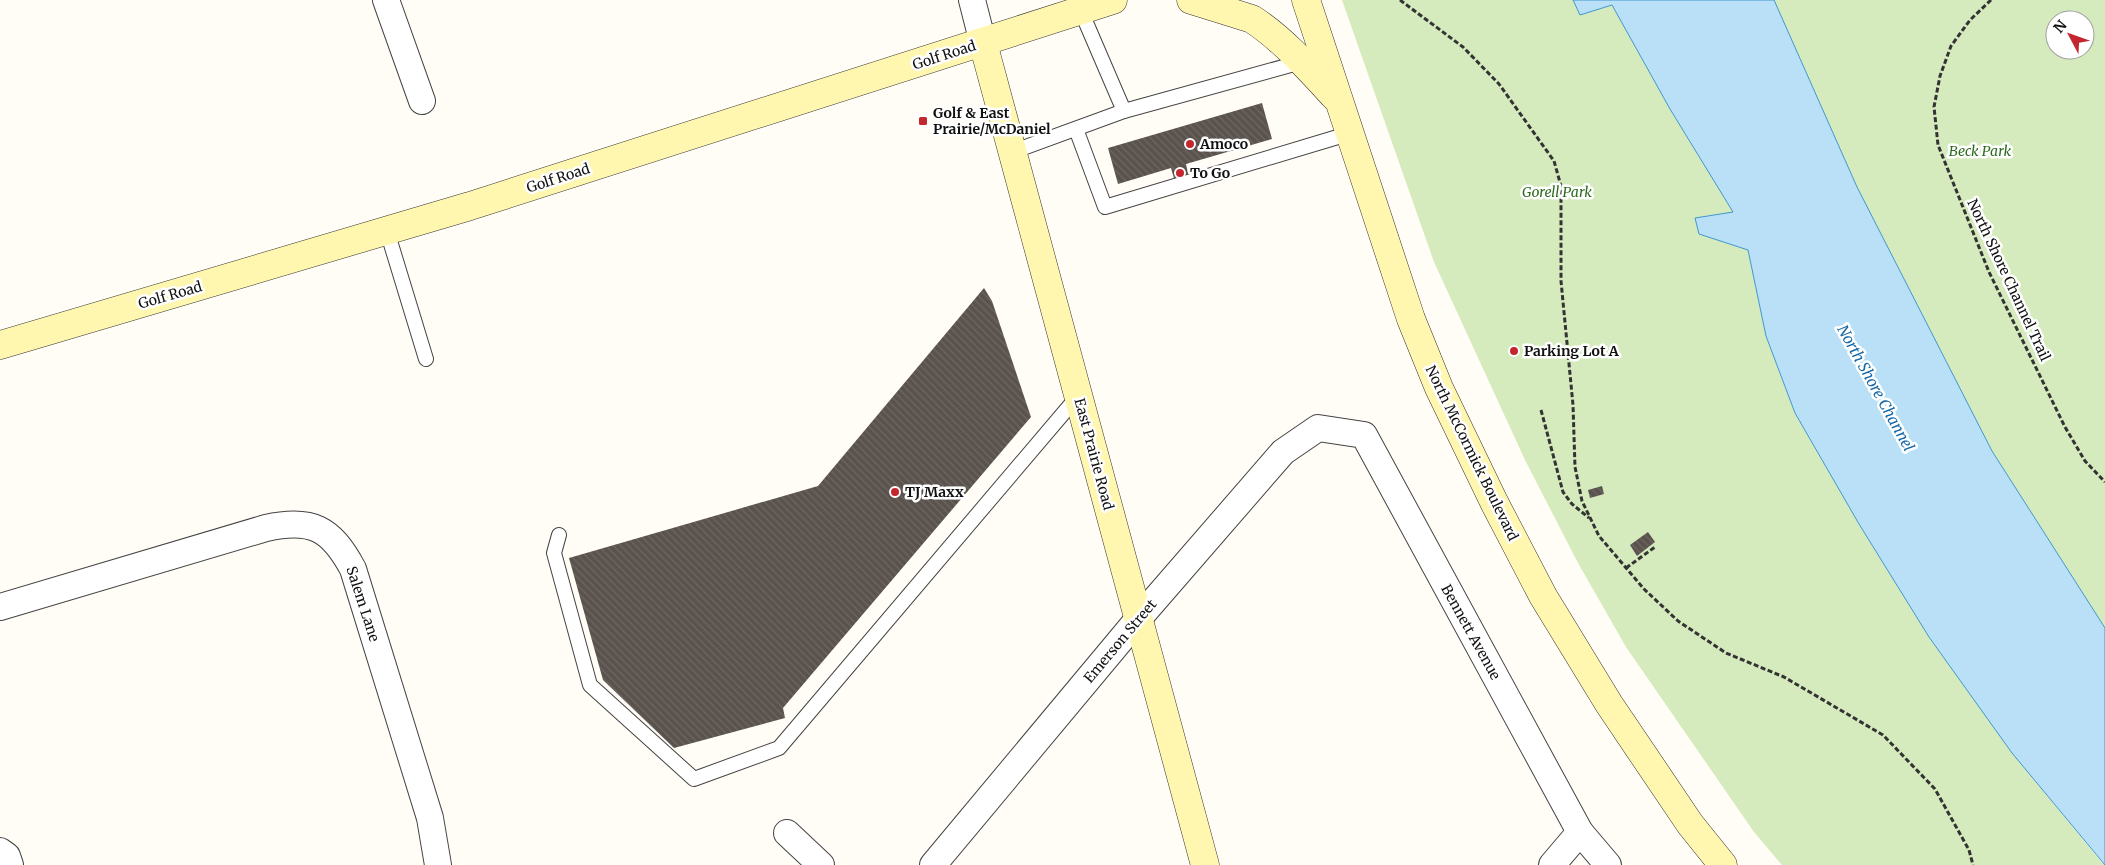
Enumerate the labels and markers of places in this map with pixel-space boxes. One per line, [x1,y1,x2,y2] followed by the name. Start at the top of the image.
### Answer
[933,104,1051,138] place label: Golf & East Prairie/McDaniel
[917,115,929,127] marker: Golf & East Prairie/McDaniel
[1199,135,1248,153] place label: Amoco
[1184,138,1196,150] marker: Amoco
[1190,164,1230,182] place label: To Go
[1174,167,1186,179] marker: To Go
[1524,342,1620,360] place label: Parking Lot A
[1508,345,1520,357] marker: Parking Lot A
[905,483,964,501] place label: TJ Maxx
[889,486,901,498] marker: TJ Maxx

